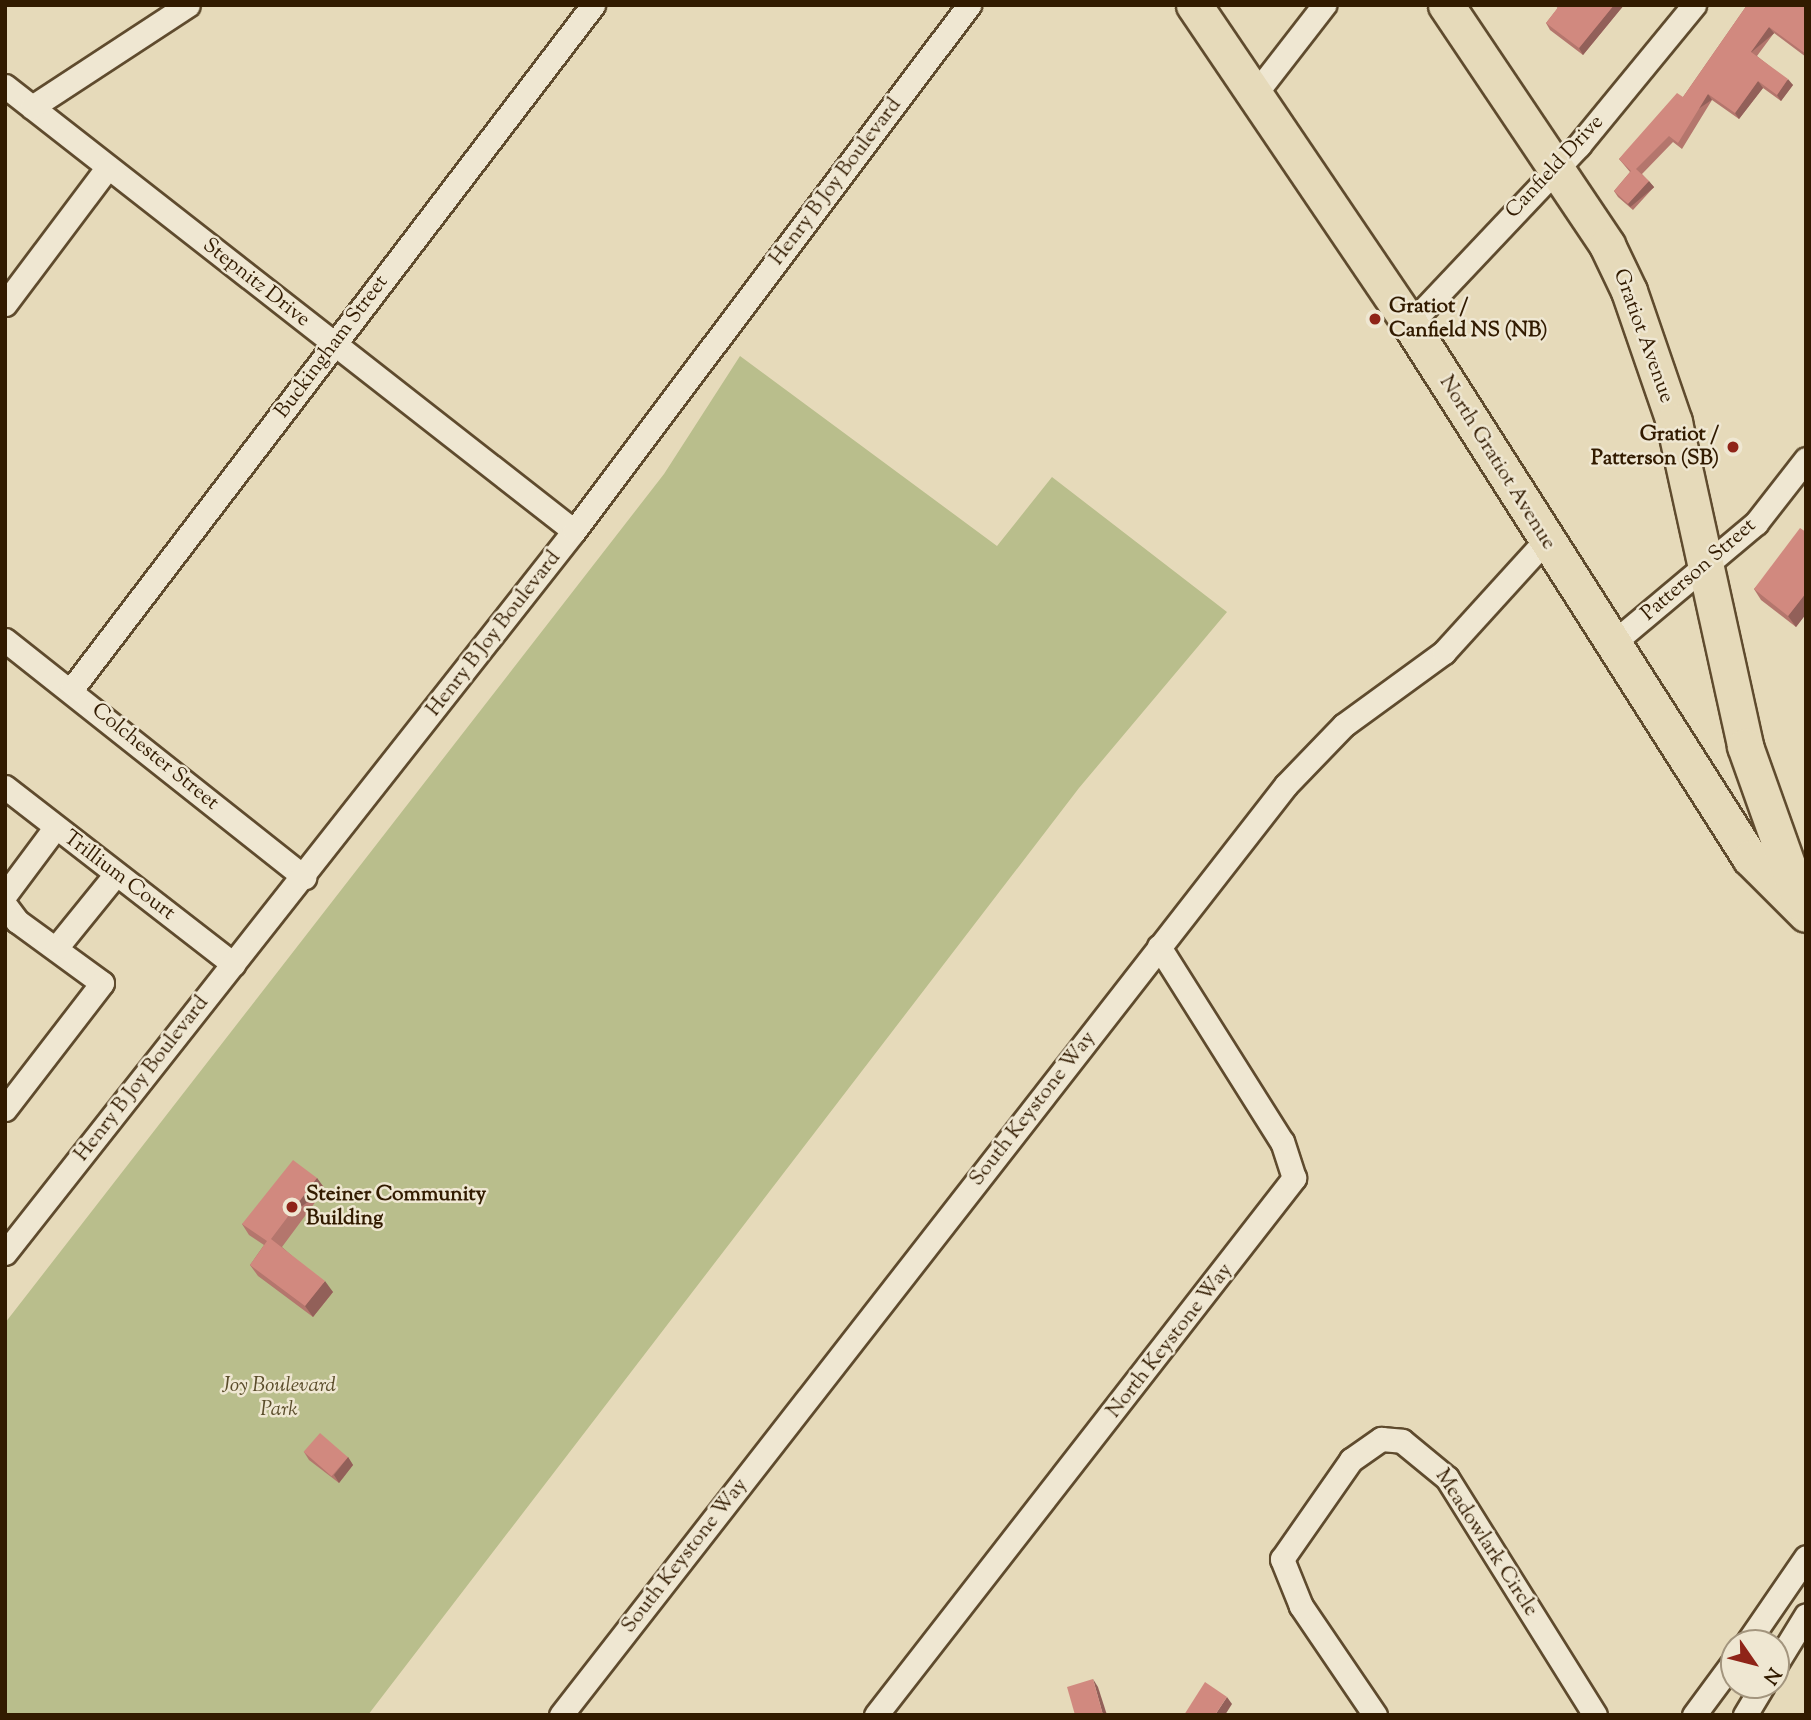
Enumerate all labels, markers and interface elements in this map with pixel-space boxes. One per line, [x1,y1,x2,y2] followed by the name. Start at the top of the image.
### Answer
[765,93,907,271] street label: Henry B Joy Boulevard
[1501,110,1609,224] street label: Canfield Drive
[197,233,315,333] street label: Stepnitz Drive
[1607,266,1679,406] street label: Gratiot Avenue
[270,270,394,424] street label: Buckingham Street
[1389,294,1548,344] place label: Gratiot / Canfield NS (NB)
[1367,311,1383,327] marker: Gratiot / Canfield NS (NB)
[1433,371,1561,555] street label: North Gratiot Avenue
[1591,422,1719,472] place label: Gratiot / Patterson (SB)
[1725,439,1741,455] marker: Gratiot / Patterson (SB)
[1636,513,1762,627] street label: Patterson Street
[422,546,566,722] street label: Henry B Joy Boulevard
[86,698,224,816] street label: Colchester Street
[58,826,180,926] street label: Trillium Court
[70,991,214,1167] street label: Henry B Joy Boulevard
[965,1027,1101,1191] street label: South Keystone Way
[306,1182,486,1232] place label: Steiner Community Building
[284,1199,300,1215] marker: Steiner Community Building
[1102,1259,1238,1423] street label: North Keystone Way
[222,1373,336,1423] park label: Joy Boulevard Park
[1429,1465,1543,1621] street label: Meadowlark Circle
[617,1474,753,1638] street label: South Keystone Way
[1720,1629,1790,1699] north arrow
[1756,1661,1786,1689] text: N

